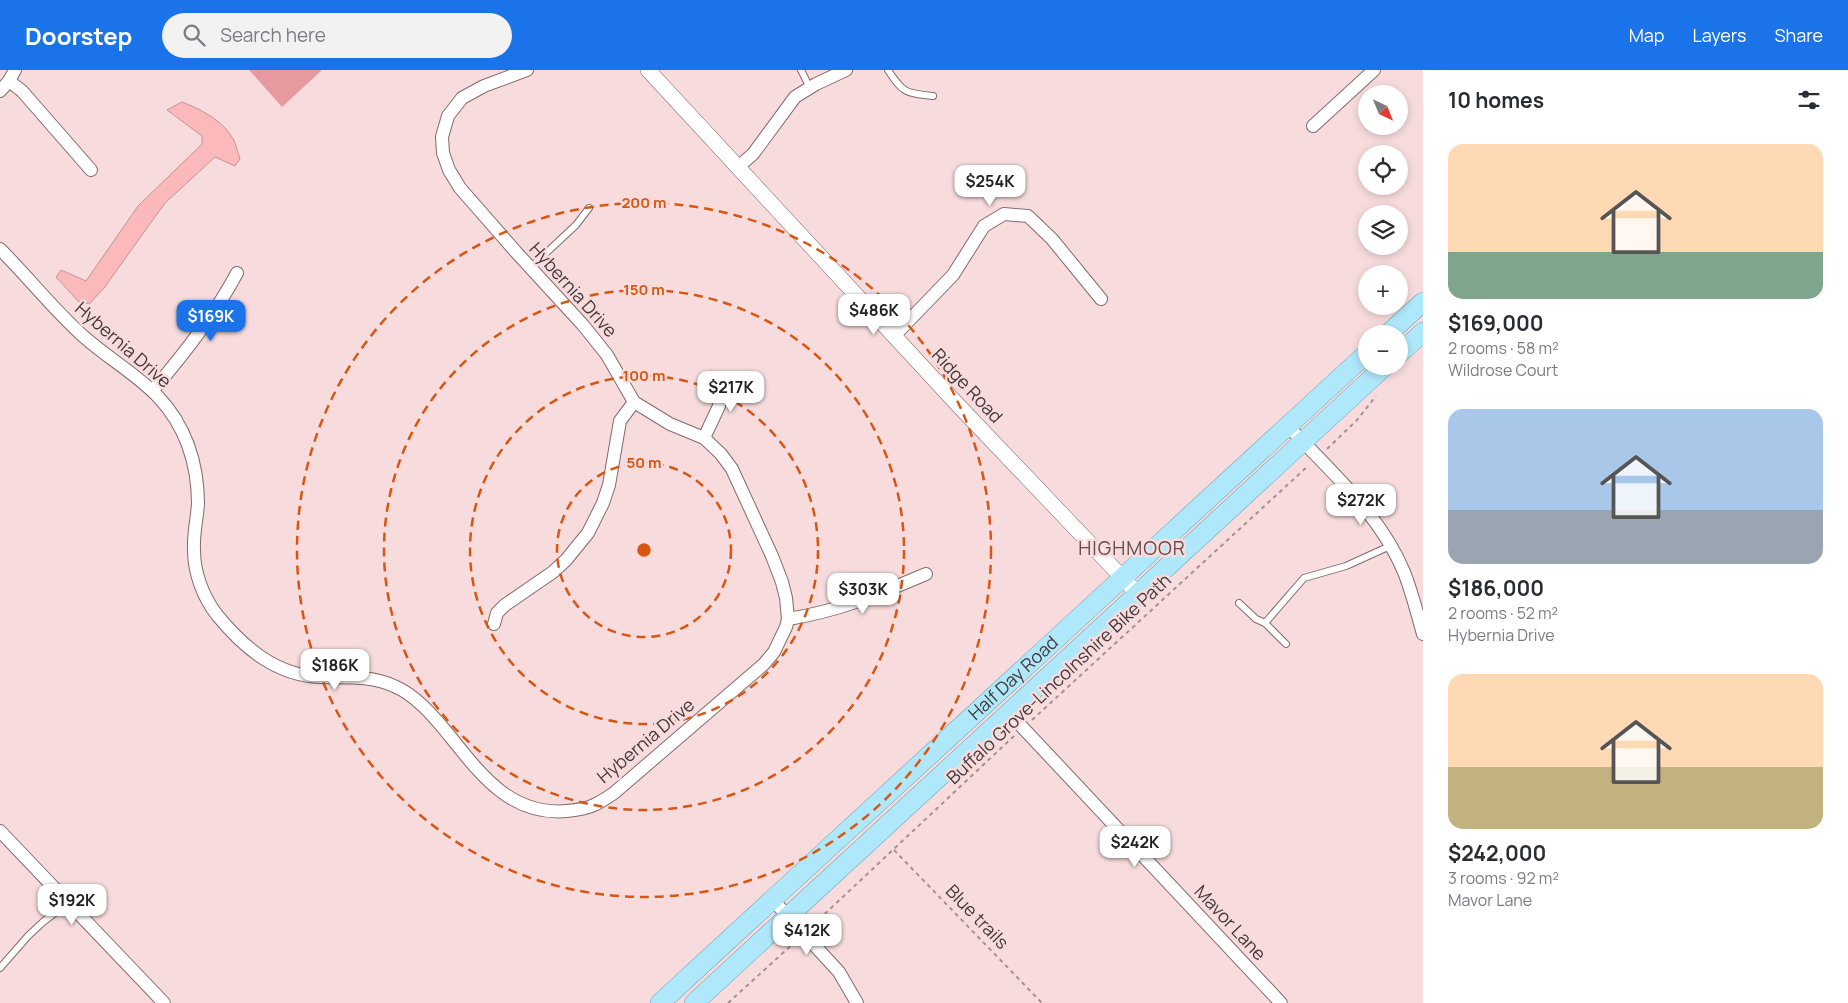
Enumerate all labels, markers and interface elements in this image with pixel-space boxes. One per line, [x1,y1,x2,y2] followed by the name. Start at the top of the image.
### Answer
[162,13,512,58] search box
[25,19,132,52] text: Doorstep
[180,21,208,49] icon: search
[220,22,326,48] text: Search here
[1629,23,1664,47] text: Map
[1692,23,1746,47] text: Layers
[1774,23,1823,47] text: Share
[1358,85,1408,135] north arrow
[1358,85,1408,375] map controls
[1448,86,1544,114] text: 10 homes
[1795,86,1823,114] icon: filters
[1358,145,1408,195] button: locate
[955,164,1025,207] pin: $254K
[965,170,1015,192] text: $254K
[1591,177,1681,267] icon: home
[621,192,667,213] text: 200 m
[1358,205,1408,255] button: layers
[525,237,623,342] street label: Hybernia Drive
[1358,265,1408,315] button: +
[623,279,665,300] text: 150 m
[839,294,909,336] pin: $486K
[70,296,177,393] street label: Hybernia Drive
[849,299,899,321] text: $486K
[176,300,246,342] pin: $169K
[188,305,234,327] text: $169K
[1448,309,1544,337] text: $169,000
[1358,325,1408,375] button: −
[1448,337,1559,359] text: 2 rooms · 58 m²
[927,343,1008,428] street label: Ridge Road
[1448,359,1558,381] text: Wildrose Court
[623,365,665,386] text: 100 m
[696,370,766,413] pin: $217K
[708,376,754,398] text: $217K
[1591,442,1681,532] icon: home
[626,452,662,473] text: 50 m
[1326,484,1396,526] pin: $272K
[1337,489,1385,511] text: $272K
[1078,535,1186,561] district label: HIGHMOOR
[635,541,653,559] centre of rings
[941,568,1176,789] street label: Buffalo Grove-Lincolnshire Bike Path
[828,572,898,615] pin: $303K
[1448,574,1544,602] text: $186,000
[838,578,888,600] text: $303K
[1448,602,1558,624] text: 2 rooms · 52 m²
[1448,624,1555,646] text: Hybernia Drive
[963,630,1063,725] street label: Half Day Road
[300,648,370,691] pin: $186K
[311,654,359,676] text: $186K
[592,692,699,788] street label: Hybernia Drive
[1591,707,1681,797] icon: home
[1100,826,1170,868] pin: $242K
[1111,831,1159,853] text: $242K
[1448,839,1546,867] text: $242,000
[1448,867,1559,889] text: 3 rooms · 92 m²
[941,879,1015,954] street label: Blue trails
[1190,880,1272,965] street label: Mavor Lane
[37,884,107,926] pin: $192K
[49,889,95,911] text: $192K
[1448,889,1532,911] text: Mavor Lane
[772,914,842,956] pin: $412K
[784,919,830,941] text: $412K

